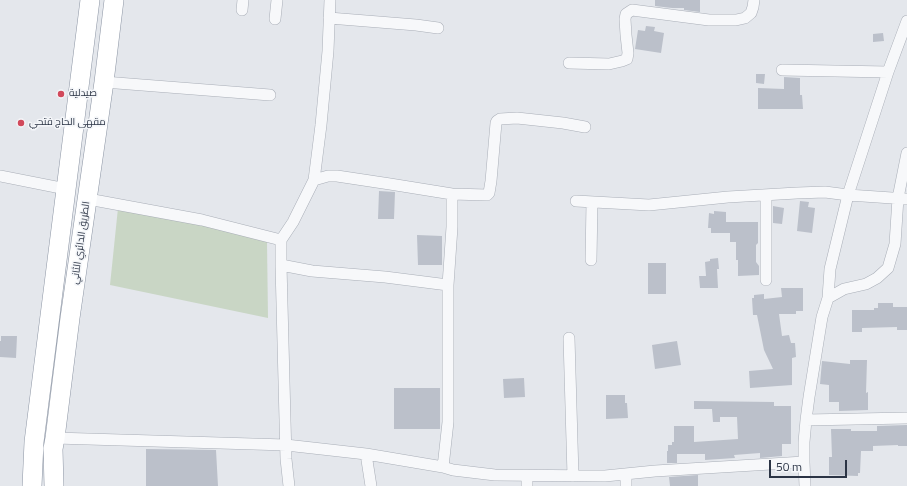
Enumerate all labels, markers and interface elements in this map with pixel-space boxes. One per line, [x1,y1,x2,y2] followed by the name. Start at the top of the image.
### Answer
[69,88,97,100] place label: صيدلية
[56,89,66,99] marker: صيدلية
[29,117,106,129] place label: مقهى الحاج فتحي
[16,118,26,128] marker: مقهى الحاج فتحي
[69,201,93,285] street label: الطريق الدائري الثاني
[771,452,849,478] scale bar
[776,457,802,476] text: 50 m

